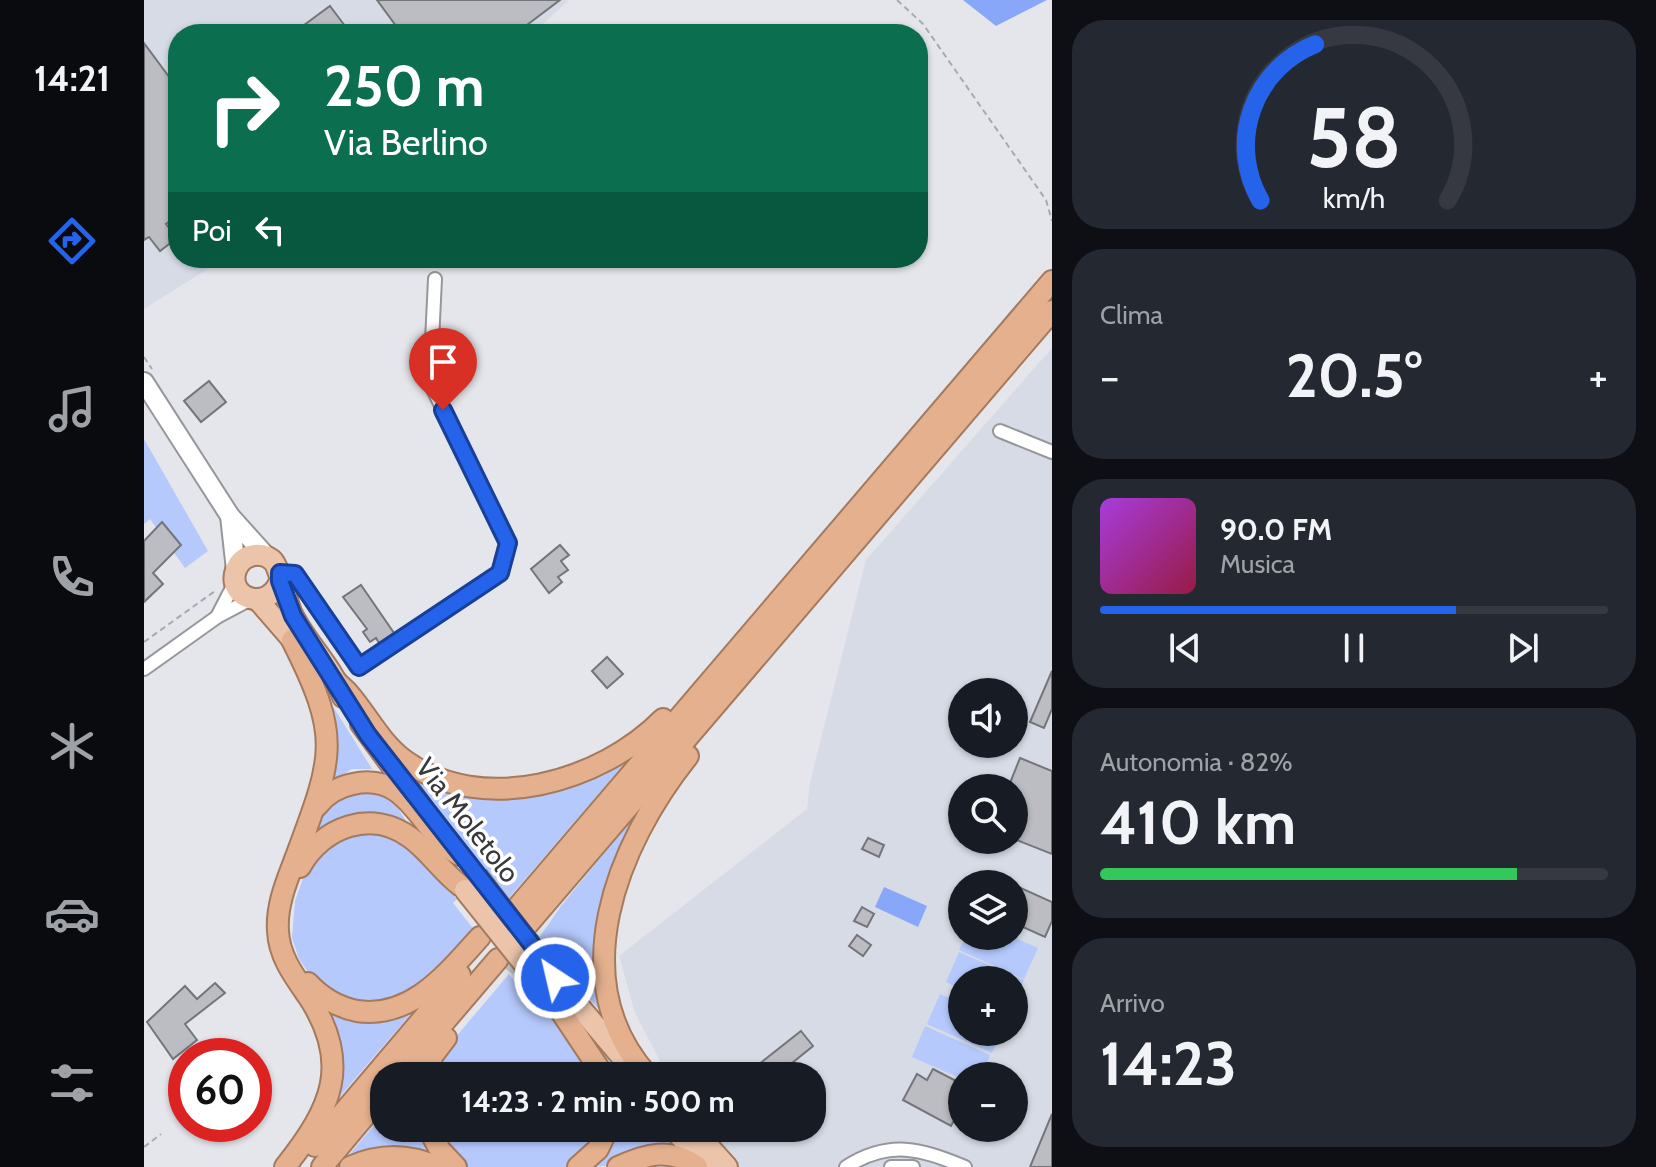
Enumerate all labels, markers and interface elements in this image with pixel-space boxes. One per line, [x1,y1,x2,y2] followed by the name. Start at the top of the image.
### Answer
[324,52,485,120] text: 250 m
[34,56,110,100] text: 14:21
[192,56,296,160] icon: right
[1307,86,1401,187] text: 58
[324,120,488,164] text: Via Berlino
[1323,180,1385,215] text: km/h
[248,208,292,252] icon: left
[192,212,232,249] text: Poi
[44,213,100,269] icon: directions
[1100,299,1163,331] text: Clima
[409,328,477,410] pin
[1286,339,1422,412] text: 20.5°
[421,340,465,384] icon: arrive
[1100,350,1119,403] text: −
[1589,350,1608,403] text: +
[44,381,100,437] icon: music
[1220,511,1332,548] text: 90.0 FM
[1220,548,1295,580] text: Musica
[44,549,100,605] icon: phone
[1163,626,1207,670] icon: previous
[1332,626,1376,670] icon: pause
[1501,626,1545,670] icon: next
[948,678,1028,1142] map controls
[948,678,1028,758] button: sound
[44,718,100,774] icon: climate
[1100,746,1293,778] text: Autonomia · 82%
[409,751,527,889] street label: Via Moletolo
[948,774,1028,854] button: search
[1100,786,1296,859] text: 410 km
[948,870,1028,950] button: layers
[44,886,100,942] icon: car
[513,936,597,1020] position arrow
[948,966,1028,1046] button: +
[1100,987,1165,1019] text: Arrivo
[1100,1027,1237,1100] text: 14:23
[168,1038,272,1142] speed limit sign: 60
[44,1055,100,1111] icon: filters
[948,1062,1028,1142] button: −
[461,1083,735,1120] text: 14:23 · 2 min · 500 m

